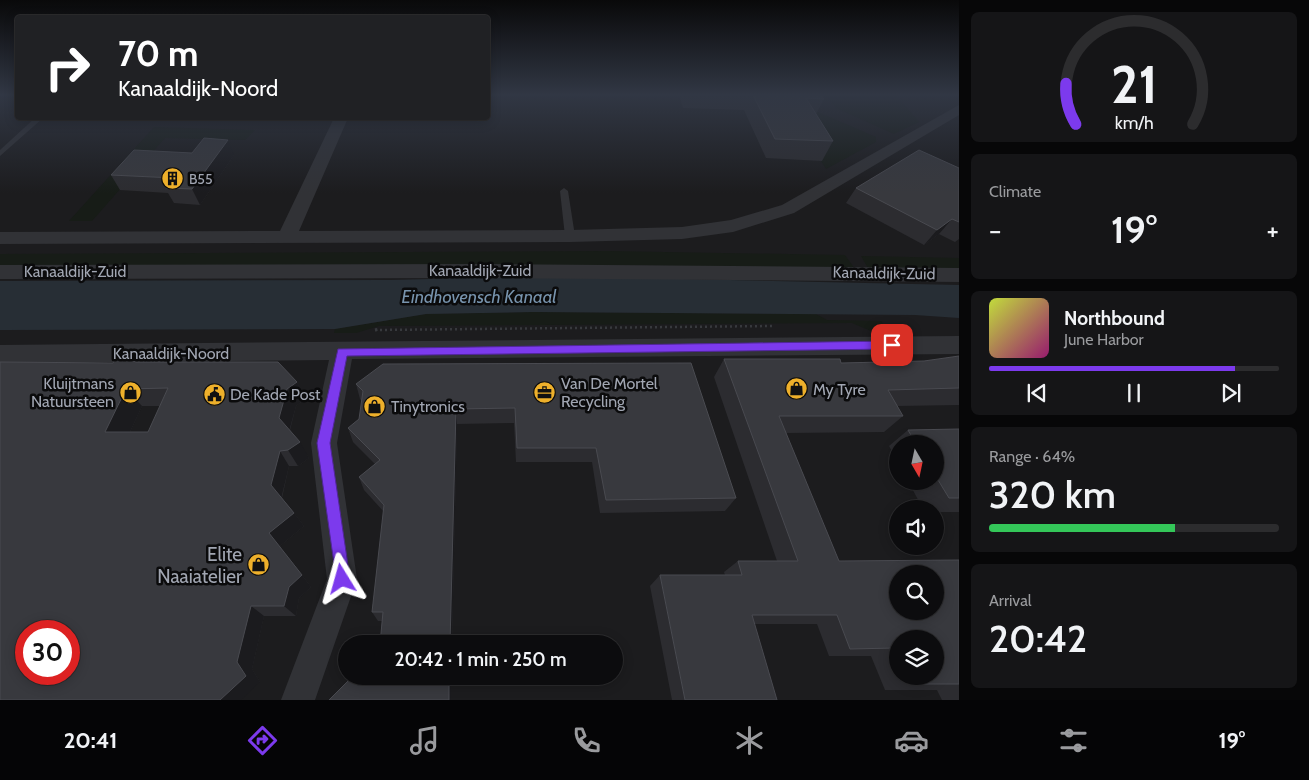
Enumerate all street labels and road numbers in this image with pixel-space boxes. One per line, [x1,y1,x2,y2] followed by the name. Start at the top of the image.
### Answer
[429,261,531,280] street label: Kanaaldijk-Zuid
[24,262,126,281] street label: Kanaaldijk-Zuid
[832,263,936,283] street label: Kanaaldijk-Zuid
[113,344,229,363] street label: Kanaaldijk-Noord

